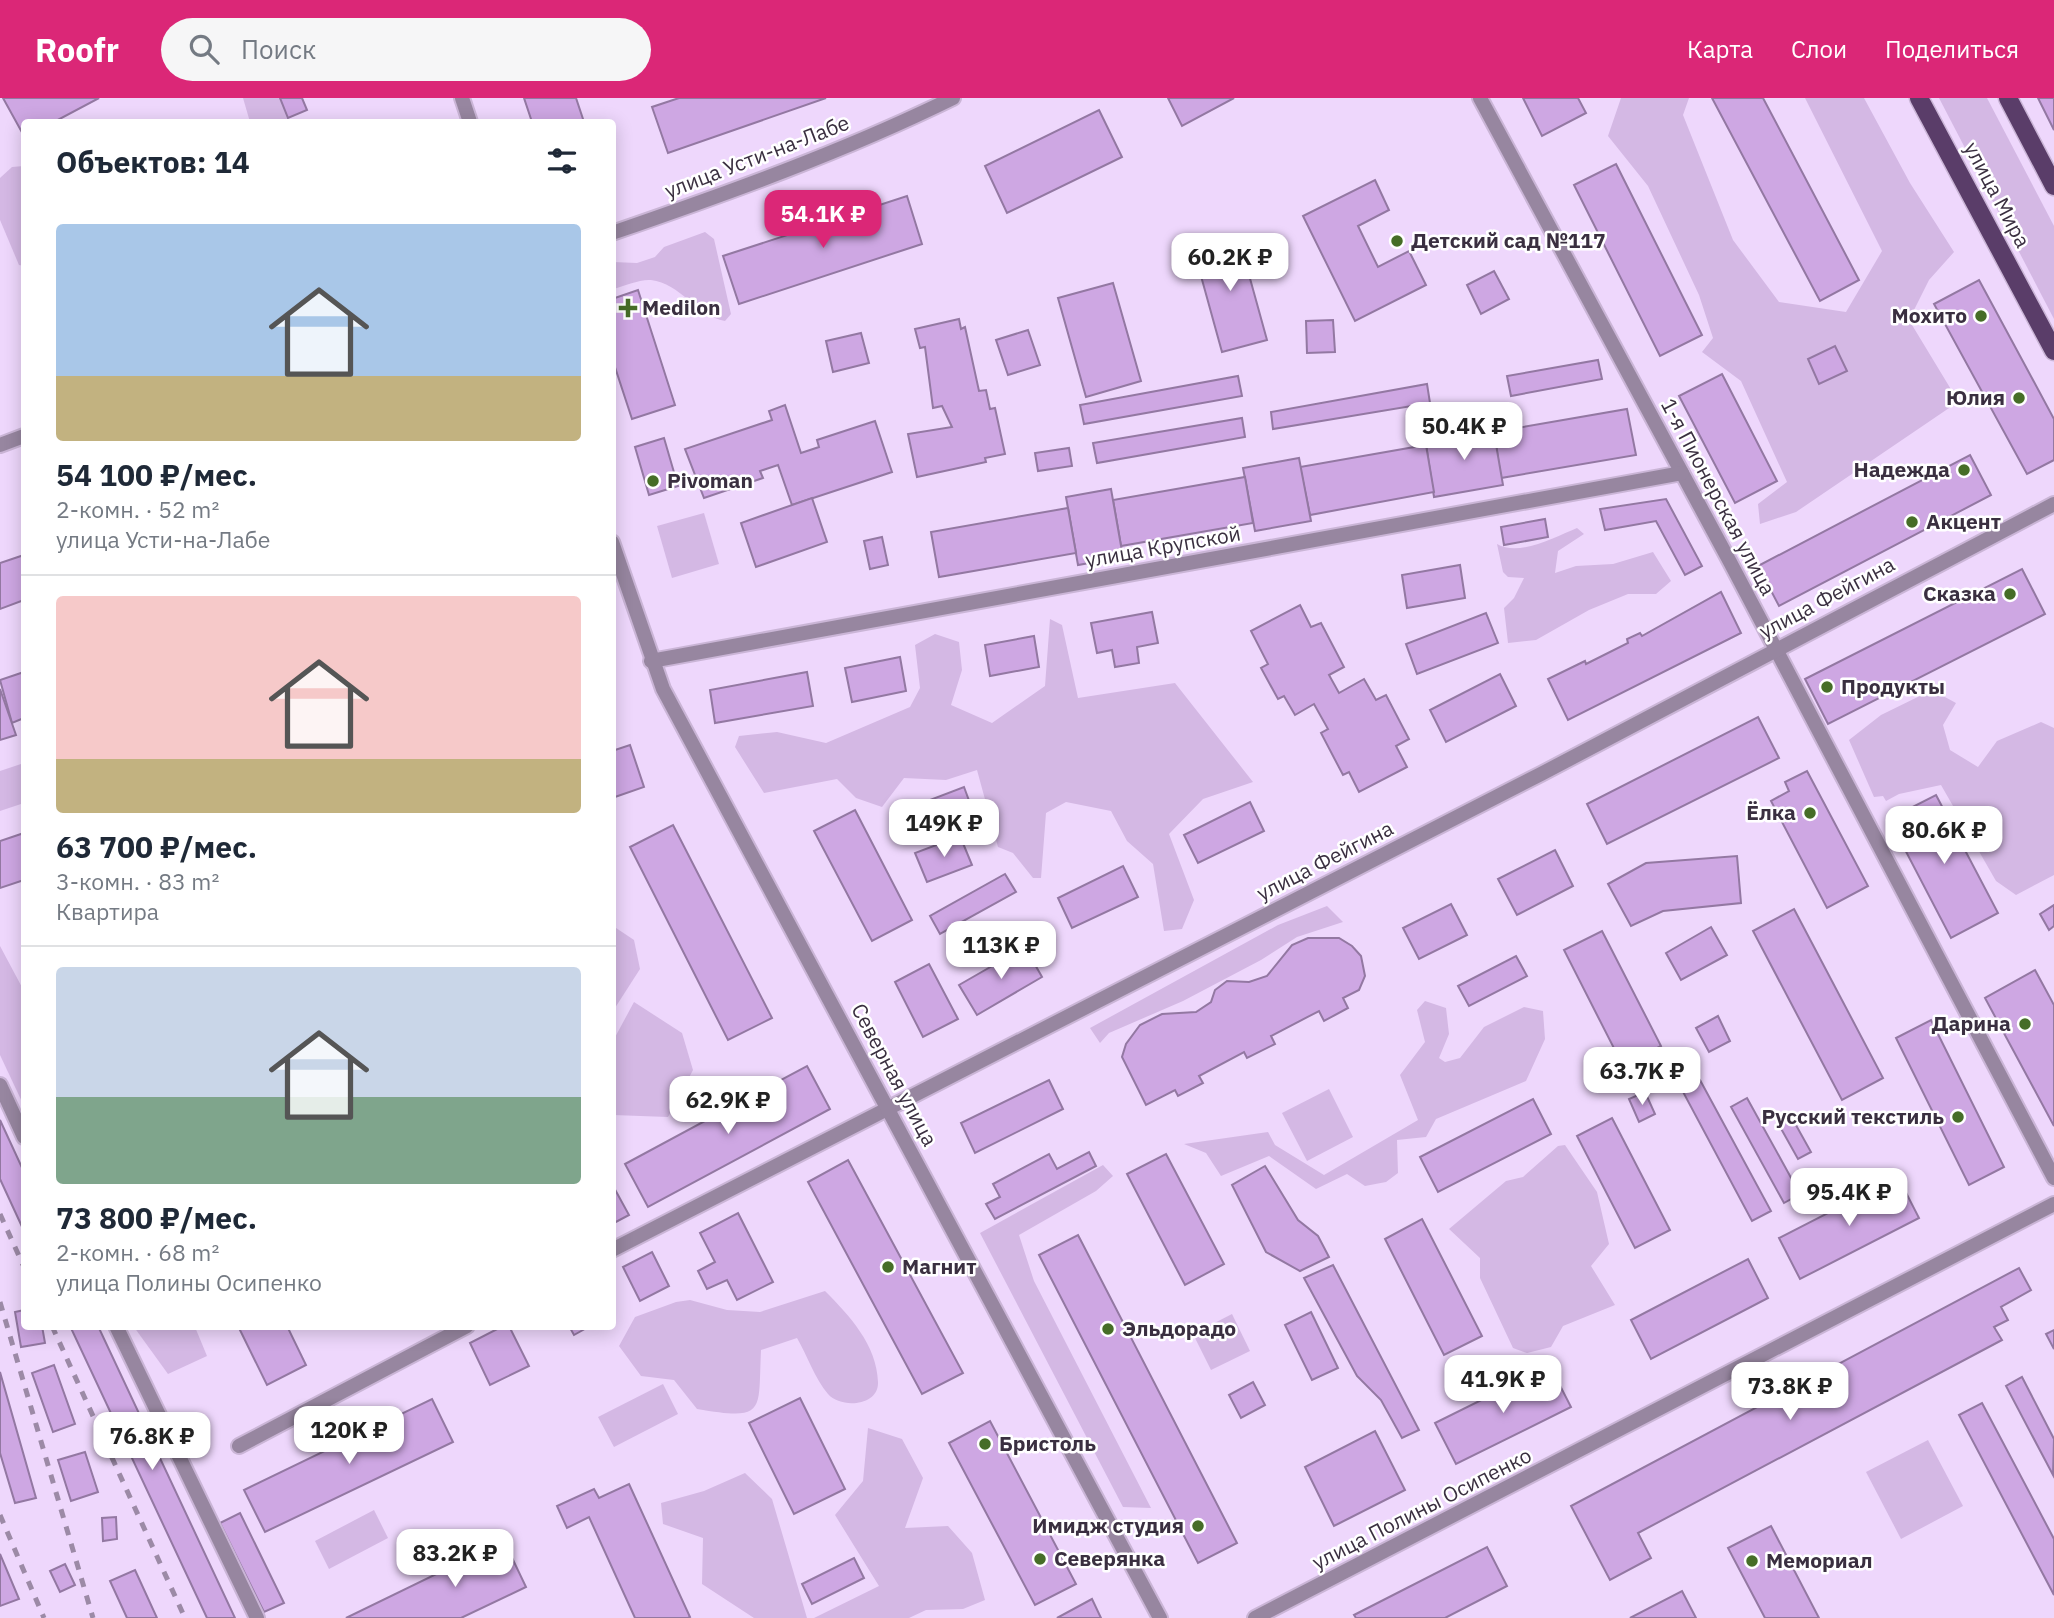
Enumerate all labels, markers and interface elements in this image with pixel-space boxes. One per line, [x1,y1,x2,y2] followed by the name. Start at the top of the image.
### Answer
[161,18,651,81] search box
[35,28,119,71] text: Roofr
[185,30,223,68] icon: search
[241,32,316,66] text: Поиск
[1687,33,1753,65] text: Карта
[1791,33,1847,65] text: Слои
[1885,33,2019,65] text: Поделиться
[660,108,853,204] street label: улица Усти-на-Лабе
[1958,137,2037,252] street label: улица Мира
[56,142,250,181] text: Объектов: 14
[543,142,581,180] icon: filters
[758,190,888,250] pin: 54.1K ₽
[780,198,866,228] text: 54.1K ₽
[1411,226,1606,254] place label: Детский сад №117
[1389,233,1405,249] marker: Детский сад №117
[1165,234,1295,293] pin: 60.2K ₽
[1187,241,1273,271] text: 60.2K ₽
[256,269,382,395] icon: home
[642,293,721,321] place label: Medilon
[620,300,636,316] marker: Medilon
[1892,301,1967,329] place label: Мохито
[1973,308,1989,324] marker: Мохито
[1946,383,2005,411] place label: Юлия
[2011,390,2027,406] marker: Юлия
[1655,393,1783,600] street label: 1-я Пионерская улица
[1399,402,1529,462] pin: 50.4K ₽
[1421,410,1507,440] text: 50.4K ₽
[56,455,257,494] text: 54 100 ₽/мес.
[1853,455,1950,483] place label: Надежда
[1956,462,1972,478] marker: Надежда
[667,466,753,494] place label: Pivoman
[645,473,661,489] marker: Pivoman
[56,494,219,524] text: 2-комн. · 52 m²
[1926,507,2001,535] place label: Акцент
[1904,514,1920,530] marker: Акцент
[1083,519,1243,573] street label: улица Крупской
[56,524,270,554] text: улица Усти-на-Лабе
[1754,550,1899,645] street label: улица Фейгина
[1923,579,1996,607] place label: Сказка
[2002,586,2018,602] marker: Сказка
[256,641,382,767] icon: home
[1841,672,1945,700] place label: Продукты
[1819,679,1835,695] marker: Продукты
[1746,798,1796,826] place label: Ёлка
[887,800,1001,859] pin: 149K ₽
[1802,805,1818,821] marker: Ёлка
[1879,806,2009,866] pin: 80.6K ₽
[905,807,983,837] text: 149K ₽
[1251,814,1398,907] street label: улица Фейгина
[1901,814,1987,844] text: 80.6K ₽
[56,827,257,866] text: 63 700 ₽/мес.
[56,866,219,896] text: 3-комн. · 83 m²
[56,896,159,926] text: Квартира
[944,922,1058,981] pin: 113K ₽
[962,929,1040,959] text: 113K ₽
[845,998,944,1151] street label: Северная улица
[1932,1009,2011,1037] place label: Дарина
[256,1012,382,1138] icon: home
[2017,1016,2033,1032] marker: Дарина
[1577,1048,1707,1107] pin: 63.7K ₽
[1599,1055,1685,1085] text: 63.7K ₽
[663,1076,793,1136] pin: 62.9K ₽
[685,1084,771,1114] text: 62.9K ₽
[1761,1102,1944,1130] place label: Русский текстиль
[1950,1109,1966,1125] marker: Русский текстиль
[1784,1168,1914,1228] pin: 95.4K ₽
[1806,1176,1892,1206] text: 95.4K ₽
[56,1198,257,1237] text: 73 800 ₽/мес.
[56,1237,219,1267] text: 2-комн. · 68 m²
[902,1252,977,1280] place label: Магнит
[880,1259,896,1275] marker: Магнит
[56,1267,322,1297] text: улица Полины Осипенко
[1122,1314,1236,1342] place label: Эльдорадо
[1100,1321,1116,1337] marker: Эльдорадо
[1438,1356,1568,1415] pin: 41.9K ₽
[1725,1362,1855,1422] pin: 73.8K ₽
[1460,1363,1546,1393] text: 41.9K ₽
[1747,1370,1833,1400] text: 73.8K ₽
[292,1406,406,1466] pin: 120K ₽
[87,1412,217,1472] pin: 76.8K ₽
[310,1414,388,1444] text: 120K ₽
[109,1420,195,1450] text: 76.8K ₽
[999,1429,1096,1457] place label: Бристоль
[977,1436,993,1452] marker: Бристоль
[1307,1441,1536,1576] street label: улица Полины Осипенко
[1032,1511,1184,1539] place label: Имидж студия
[1190,1518,1206,1534] marker: Имидж студия
[390,1530,520,1589] pin: 83.2K ₽
[412,1537,498,1567] text: 83.2K ₽
[1054,1544,1165,1572] place label: Северянка
[1766,1546,1873,1574] place label: Мемориал
[1032,1551,1048,1567] marker: Северянка
[1744,1553,1760,1569] marker: Мемориал

